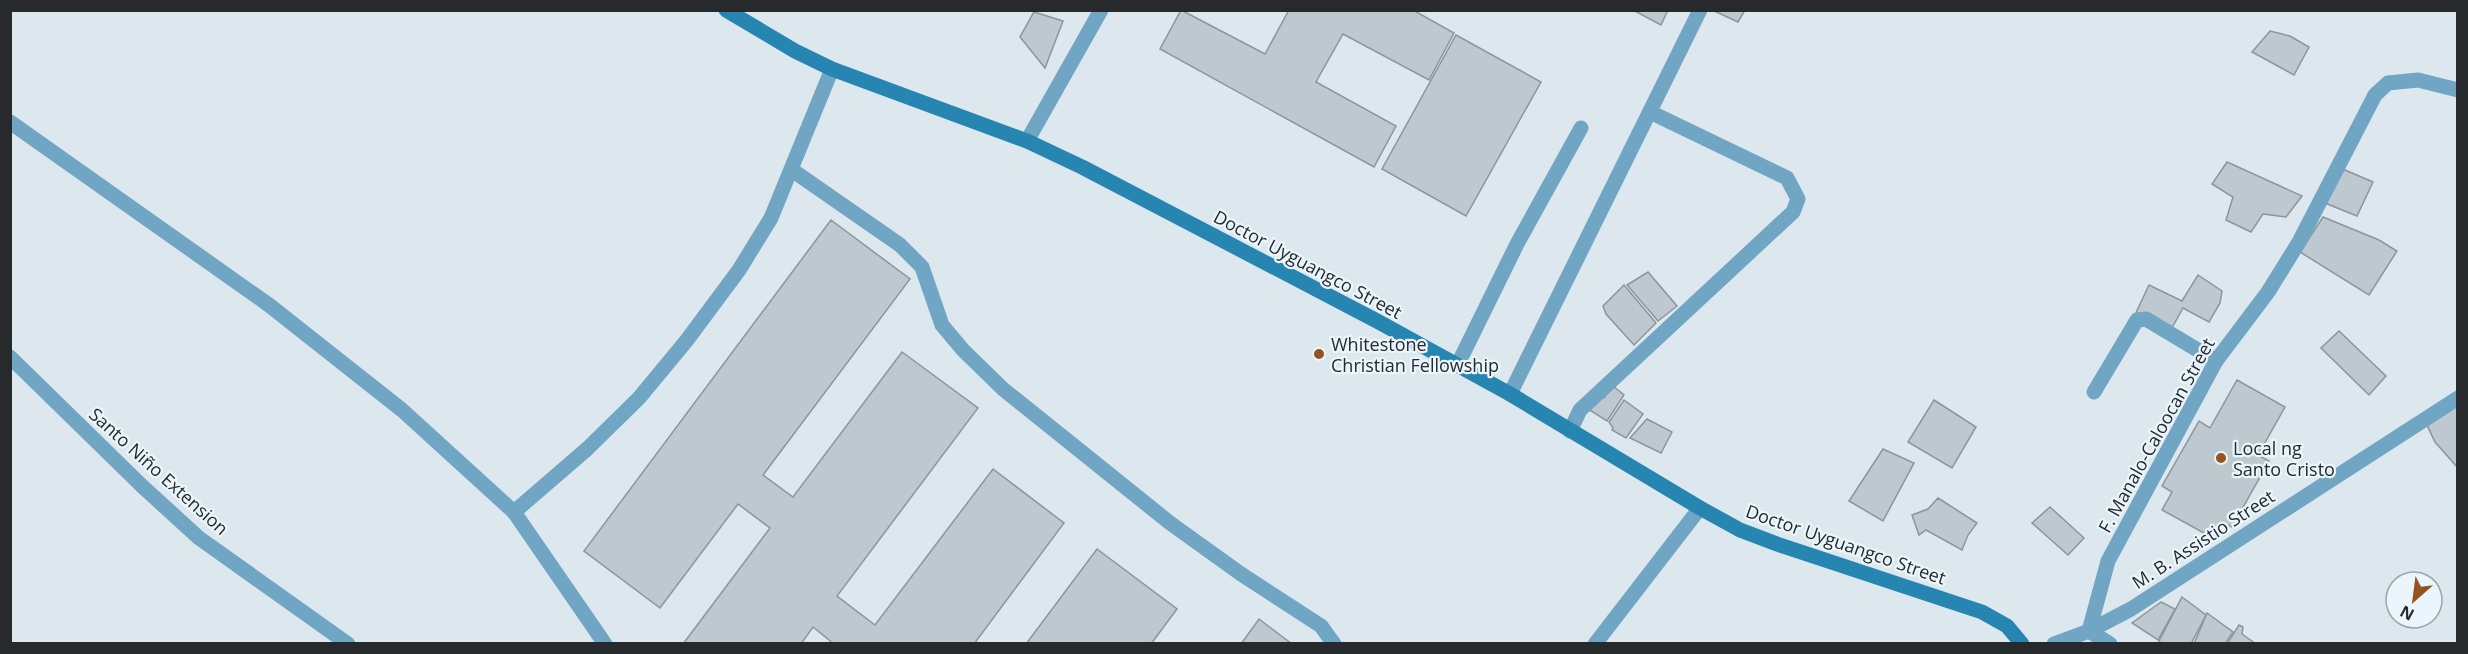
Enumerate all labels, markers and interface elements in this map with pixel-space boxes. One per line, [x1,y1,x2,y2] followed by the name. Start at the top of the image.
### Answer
[1210,204,1406,324] street label: Doctor Uyguangco Street
[1331,332,1499,377] place label: Whitestone Christian Fellowship
[2092,333,2220,537] street label: F. Manalo-Caloocan Street
[1312,347,1326,361] marker: Whitestone Christian Fellowship
[84,402,234,540] street label: Santo Niño Extension
[2233,436,2335,481] place label: Local ng Santo Cristo
[2214,451,2228,465] marker: Local ng Santo Cristo
[2127,484,2279,594] street label: M. B. Assistio Street
[1743,498,1949,590] street label: Doctor Uyguangco Street
[2384,570,2444,630] north arrow
[2396,600,2418,626] text: N

